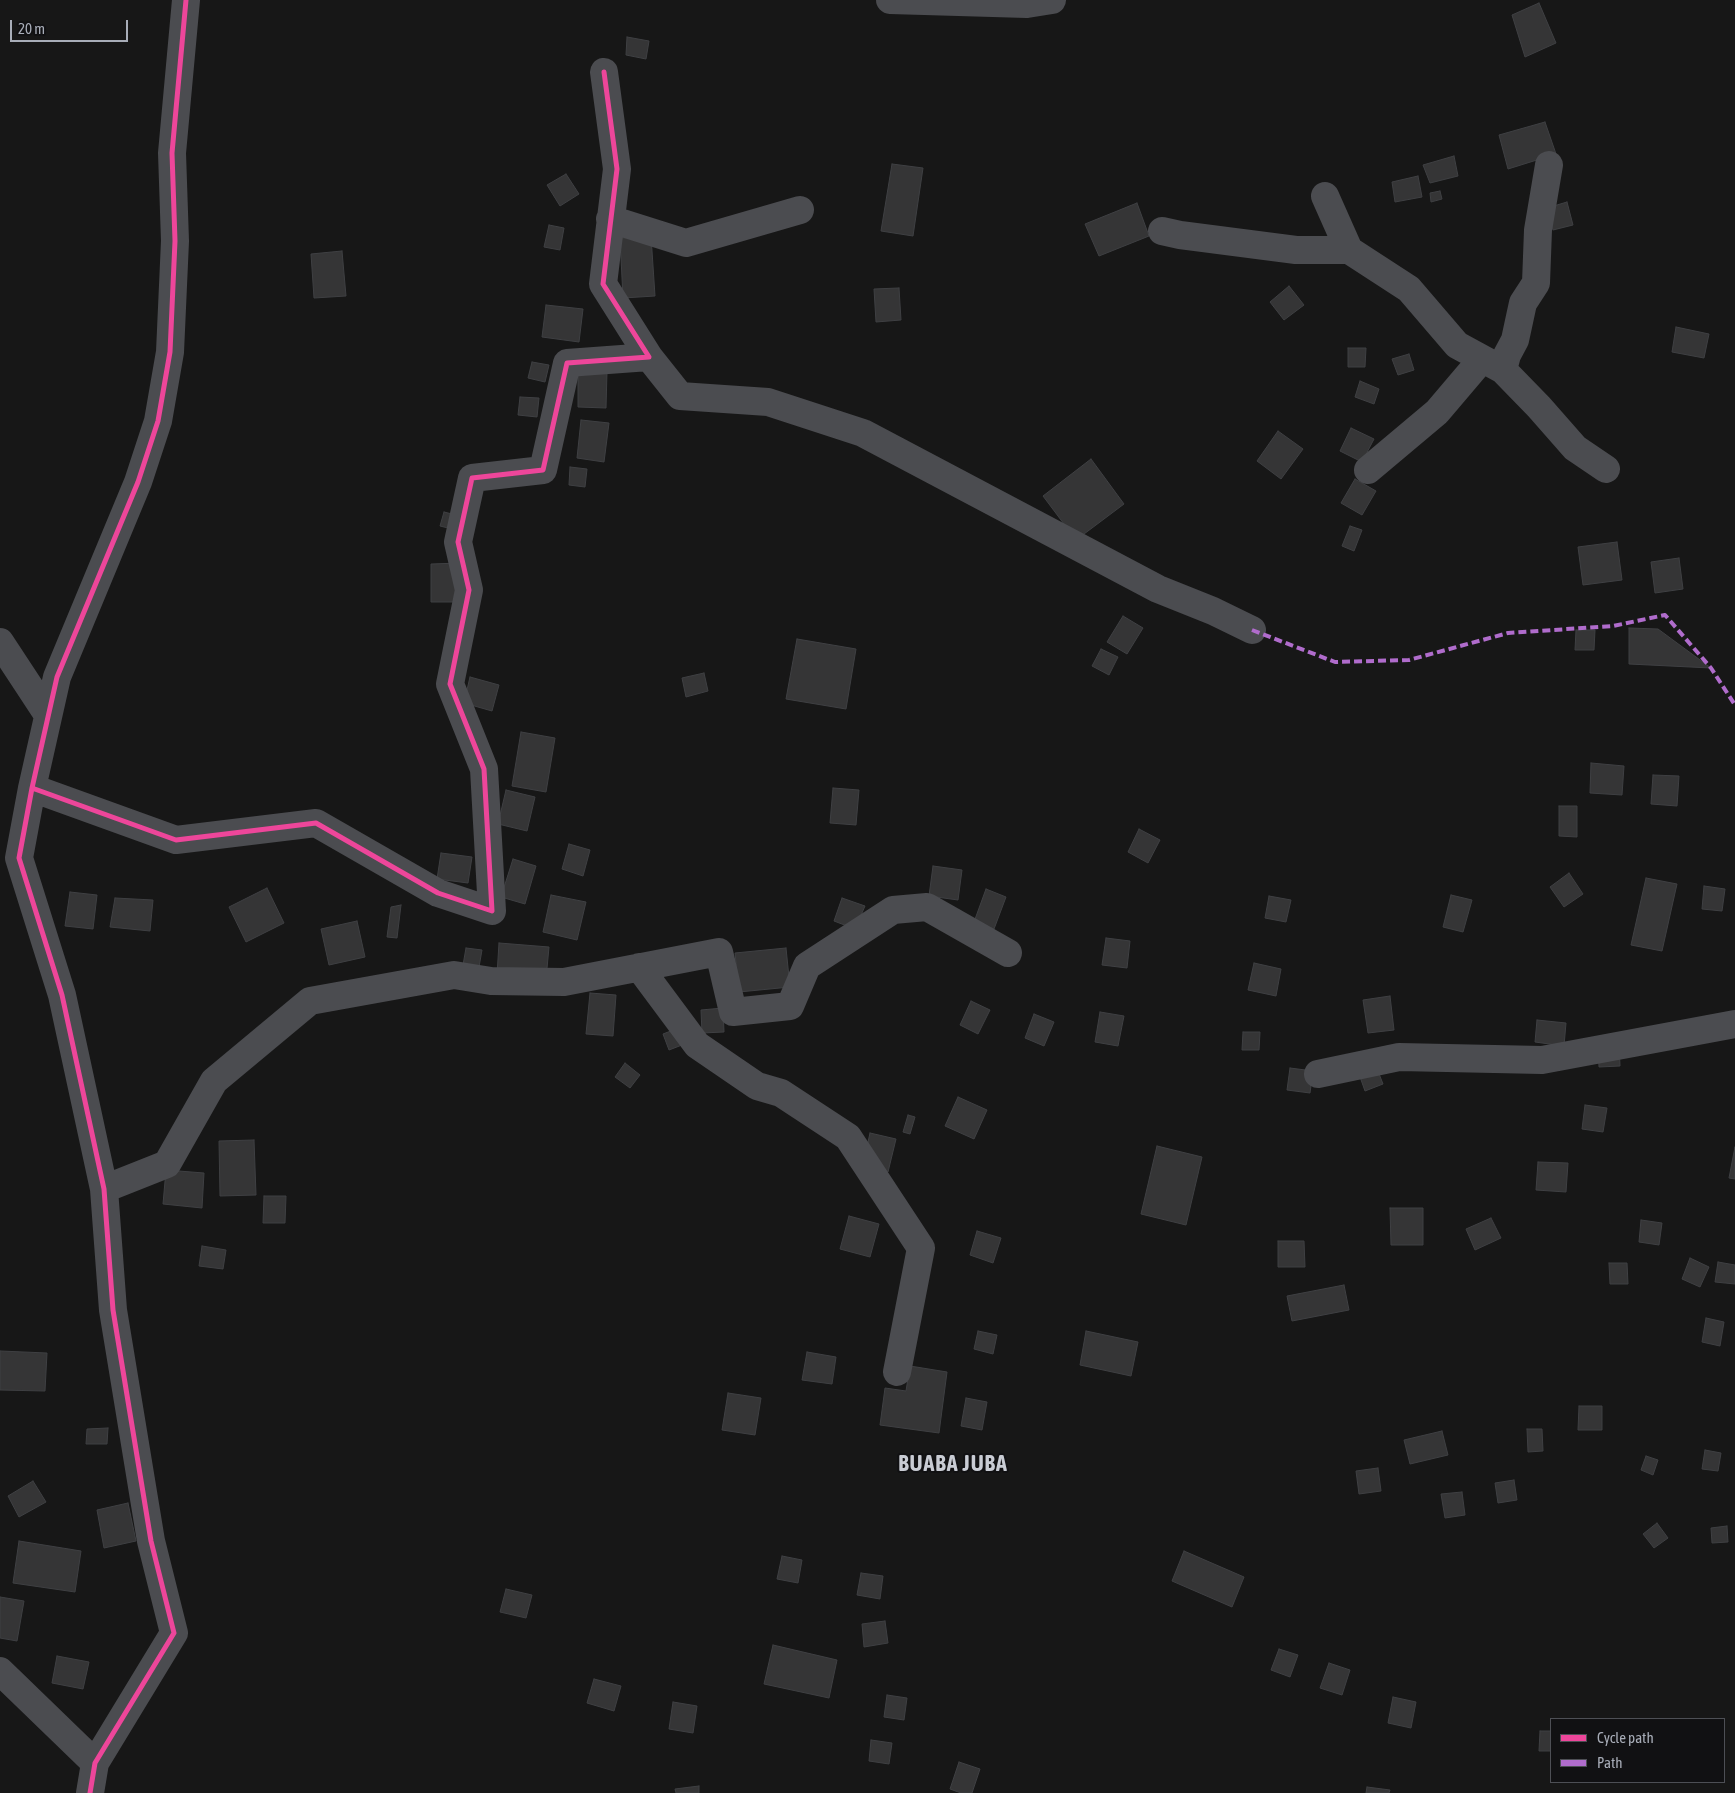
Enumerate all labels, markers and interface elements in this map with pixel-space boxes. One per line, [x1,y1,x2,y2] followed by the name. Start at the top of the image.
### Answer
[12,10,130,42] scale bar
[18,20,45,37] text: 20 m
[897,1451,1009,1477] district label: BUABA JUBA
[1550,1718,1725,1783] legend
[1597,1729,1654,1746] text: Cycle path
[1597,1754,1623,1771] text: Path

